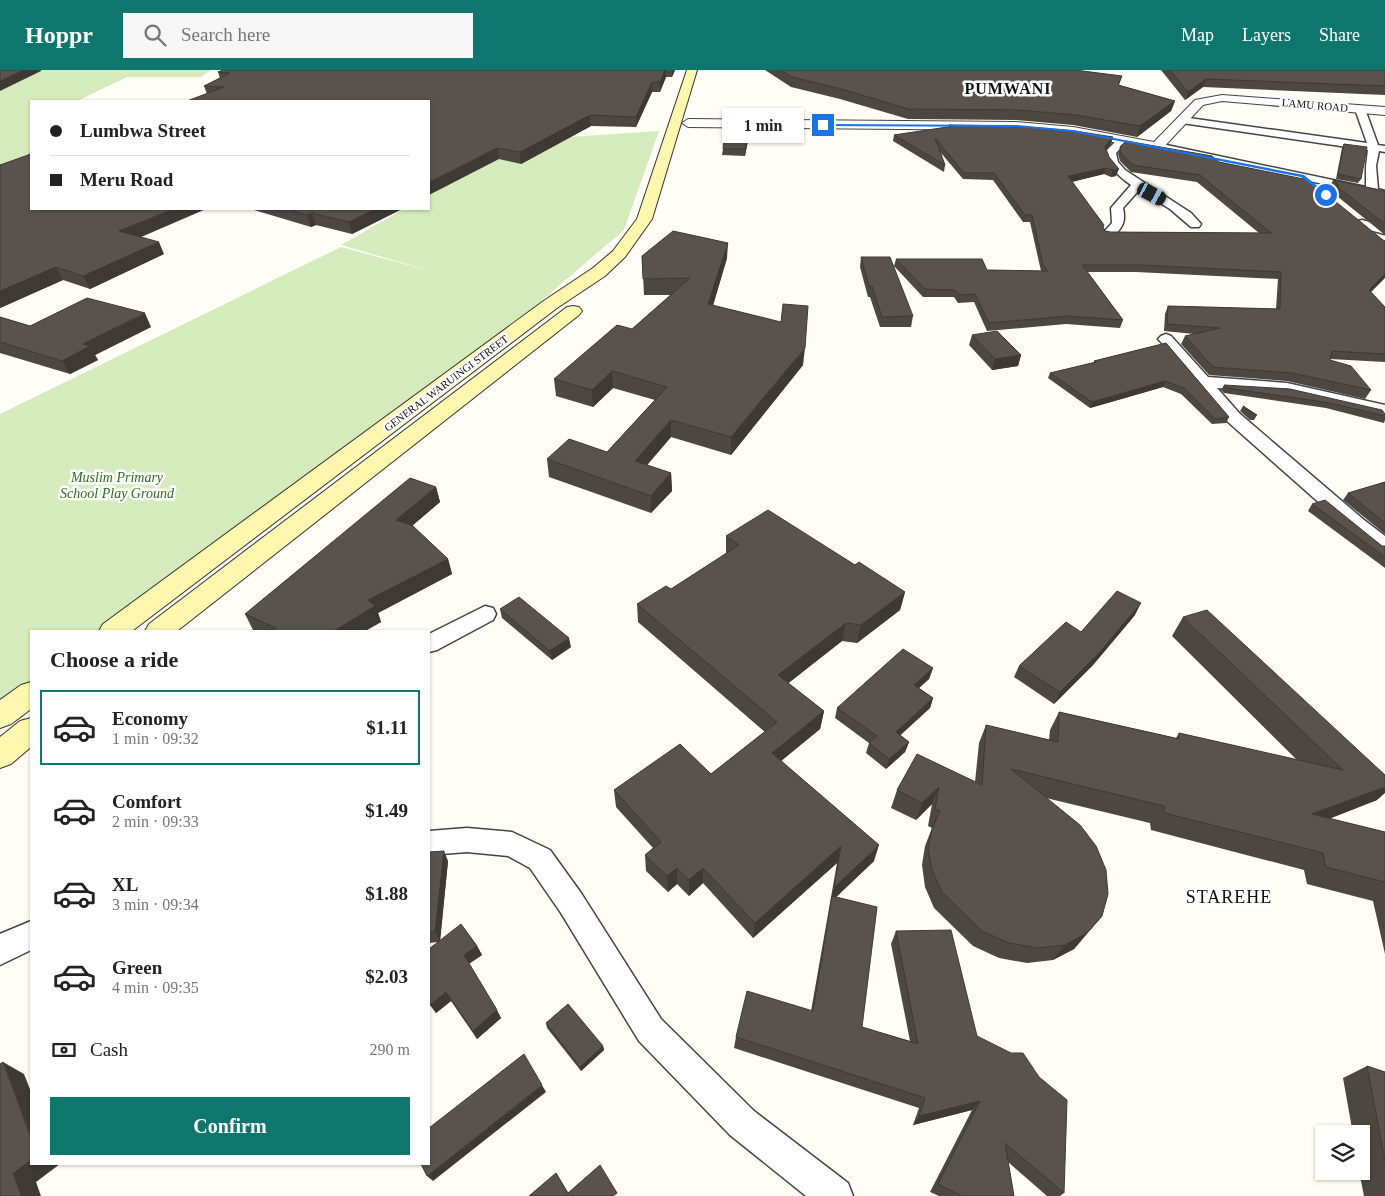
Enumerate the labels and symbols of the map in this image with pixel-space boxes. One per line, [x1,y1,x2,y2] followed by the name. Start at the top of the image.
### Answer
[965,80,1052,97] district label: PUMWANI
[1281,96,1349,114] street label: LAMU ROAD
[723,108,806,142] callout: 1 min
[812,114,834,136] route end
[1135,180,1168,208] car
[1315,184,1337,206] route start
[382,332,511,434] street label: GENERAL WARUINGI STREET
[60,470,175,501] park label: Muslim Primary School Play Ground
[1186,887,1272,907] district label: STAREHE

